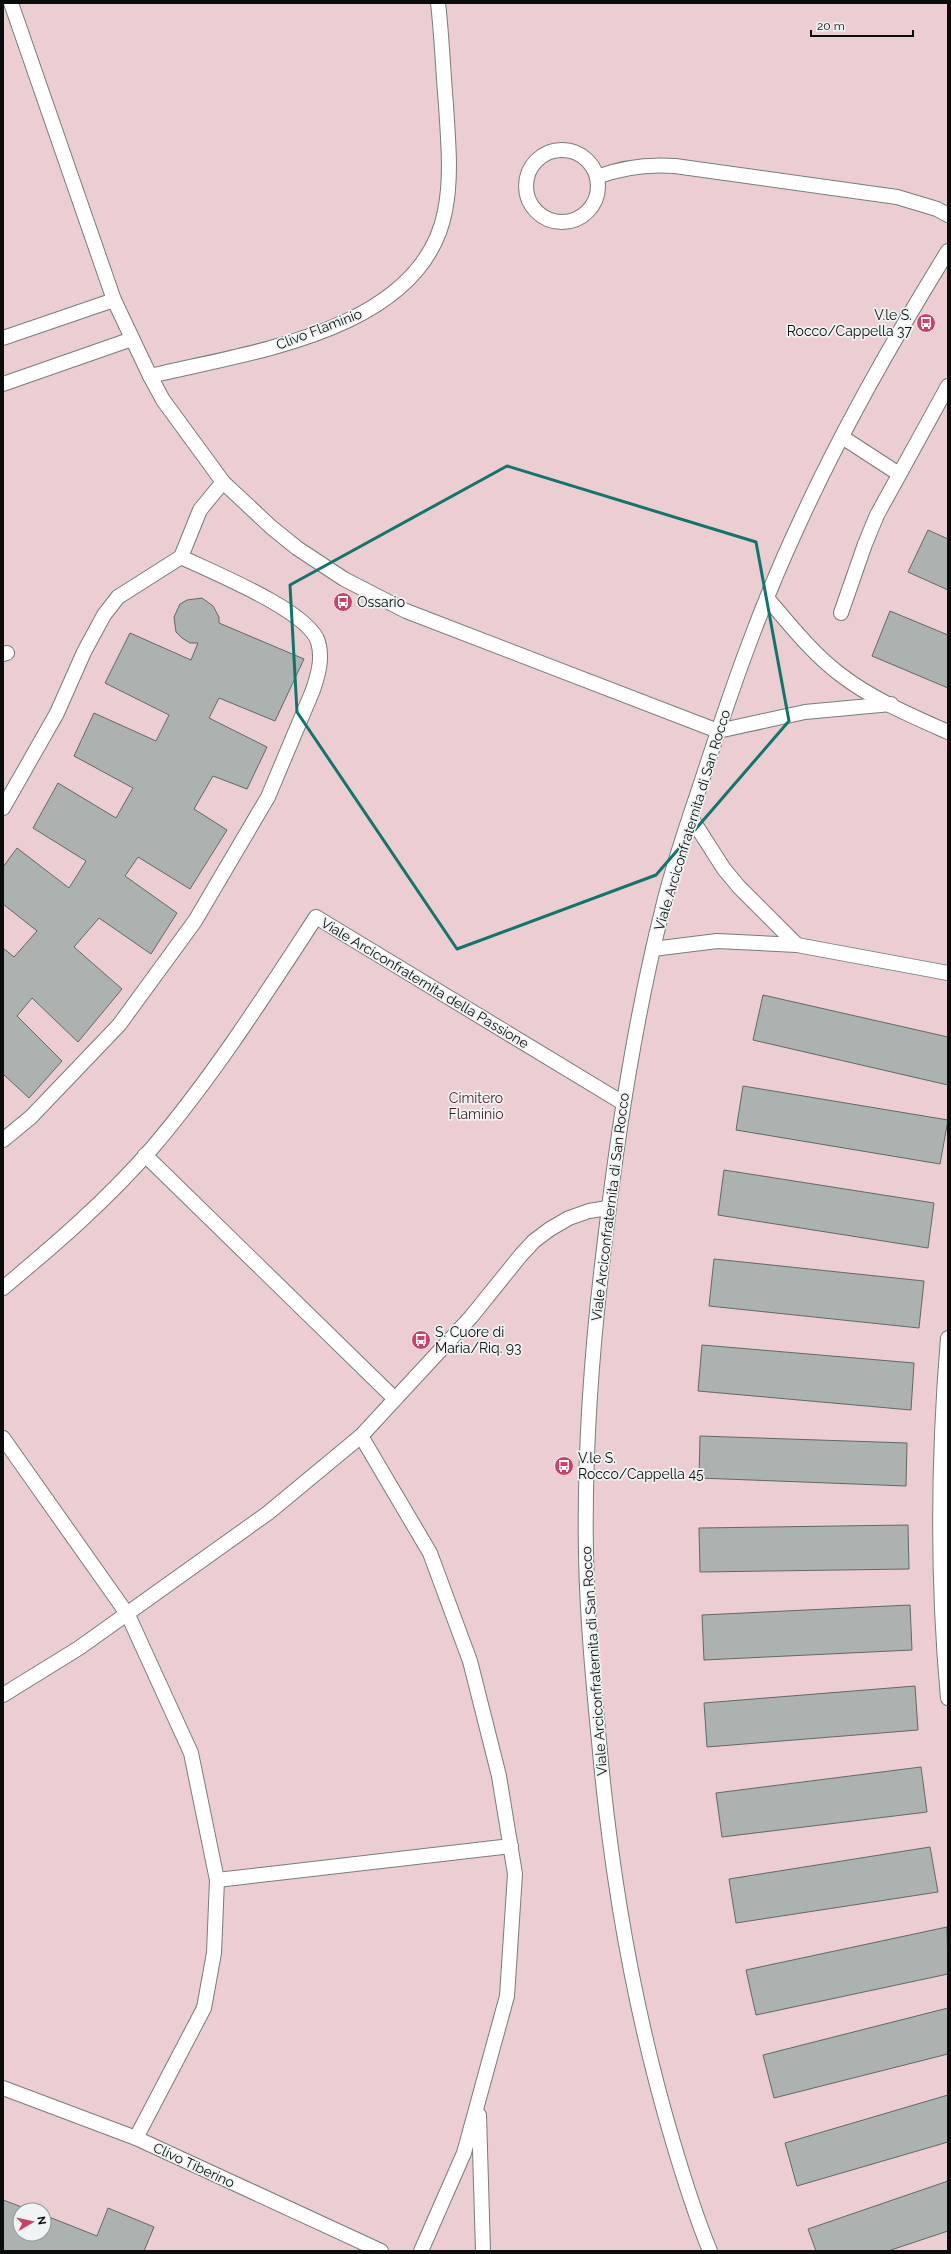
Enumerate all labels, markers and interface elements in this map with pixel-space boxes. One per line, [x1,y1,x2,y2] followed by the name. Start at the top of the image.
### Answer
[811,12,913,38] scale bar
[817,19,845,33] text: 20 m
[274,305,364,353] street label: Clivo Flaminio
[787,307,912,339] place label: V.le S. Rocco/Cappella 37
[915,312,937,334] bus stop icon: V.le S. Rocco/Cappella 37
[332,591,354,613] bus stop icon: Ossario
[357,594,405,610] place label: Ossario
[651,708,733,932] street label: Viale Arciconfraternita di San Rocco
[318,914,532,1052] street label: Viale Arciconfraternita della Passione
[448,1090,504,1122] park label: Cimitero Flaminio
[588,1092,632,1322] street label: Viale Arciconfraternita di San Rocco
[435,1324,522,1356] place label: S. Cuore di Maria/Riq. 93
[410,1329,432,1351] bus stop icon: S. Cuore di Maria/Riq. 93
[578,1450,704,1482] place label: V.le S. Rocco/Cappella 45
[553,1455,575,1477] bus stop icon: V.le S. Rocco/Cappella 45
[578,1546,610,1776] street label: Viale Arciconfraternita di San Rocco
[151,2139,237,2191] street label: Clivo Tiberino
[12,2202,52,2242] north arrow
[34,2215,48,2226] text: N

